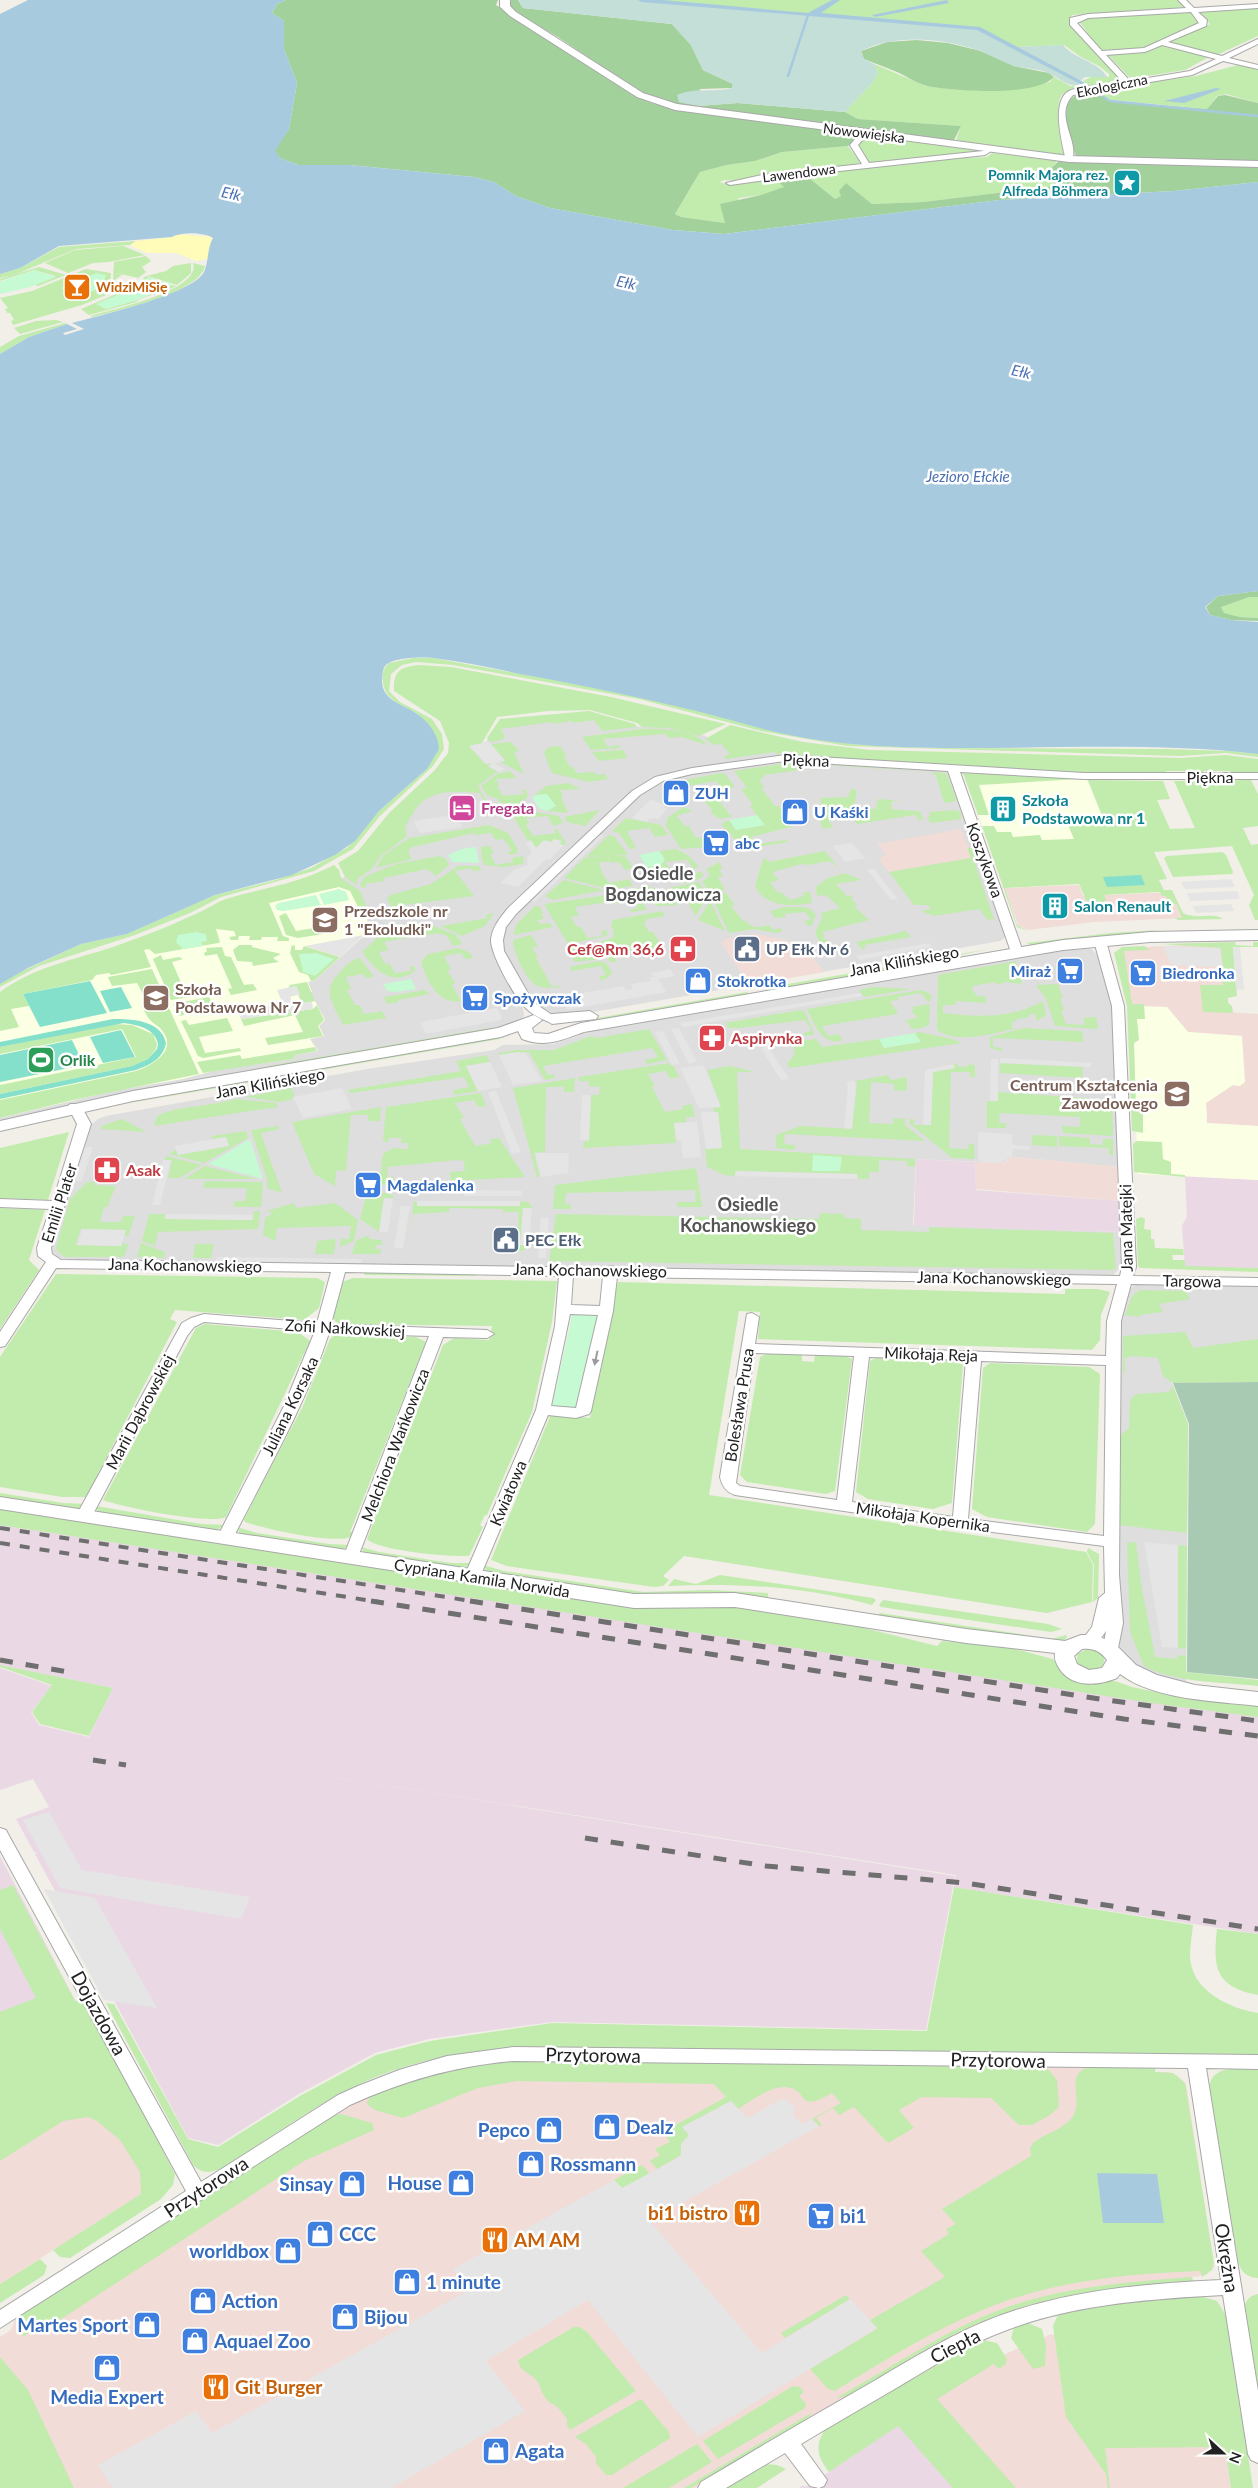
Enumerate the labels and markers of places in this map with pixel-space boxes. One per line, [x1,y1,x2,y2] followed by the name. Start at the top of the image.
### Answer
[988,166,1108,199] place label: Pomnik Majora rez. Alfreda Böhmera
[1112,168,1142,198] place icon: Pomnik Majora rez. Alfreda Böhmera
[62,272,92,302] bar icon: WidziMiSię
[96,278,168,295] place label: WidziMiSię
[661,778,691,808] shop icon: ZUH
[695,783,729,802] place label: ZUH
[1022,790,1145,827] place label: Szkoła Podstawowa nr 1
[447,793,477,823] hotel icon: Fregata
[988,794,1018,824] building icon: Szkoła Podstawowa nr 1
[780,797,810,827] shop icon: U Kaśki
[481,798,534,817] place label: Fregata
[814,802,868,821] place label: U Kaśki
[701,828,731,858] supermarket icon: abc
[735,833,760,852] place label: abc
[1040,891,1070,921] building icon: Salon Renault
[1074,896,1171,915] place label: Salon Renault
[344,901,448,938] place label: Przedszkole nr 1 "Ekoludki"
[310,905,340,935] school or university icon: Przedszkole nr 1 "Ekoludki"
[668,934,698,964] pharmacy icon: Cef@Rm 36,6
[732,934,762,964] public building icon: UP Ełk Nr 6
[567,939,664,958] place label: Cef@Rm 36,6
[766,939,849,958] place label: UP Ełk Nr 6
[1055,956,1085,986] supermarket icon: Miraż
[1128,958,1158,988] supermarket icon: Biedronka
[1011,961,1051,980] place label: Miraż
[1162,963,1235,982] place label: Biedronka
[683,966,713,996] shop icon: Stokrotka
[717,971,786,990] place label: Stokrotka
[175,979,301,1016] place label: Szkoła Podstawowa Nr 7
[141,983,171,1013] school or university icon: Szkoła Podstawowa Nr 7
[460,983,490,1013] supermarket icon: Spożywczak
[494,988,581,1007] place label: Spożywczak
[697,1023,727,1053] pharmacy icon: Aspirynka
[730,1028,802,1047] place label: Aspirynka
[26,1045,56,1075] sports icon: Orlik
[60,1050,96,1069] place label: Orlik
[1010,1075,1158,1112] place label: Centrum Kształcenia Zawodowego
[1162,1079,1192,1109] school or university icon: Centrum Kształcenia Zawodowego
[92,1155,122,1185] pharmacy icon: Asak
[125,1160,161,1179] place label: Asak
[353,1170,383,1200] supermarket icon: Magdalenka
[387,1175,474,1194] place label: Magdalenka
[491,1225,521,1255] public building icon: PEC Ełk
[525,1230,582,1249] place label: PEC Ełk
[592,2112,622,2142] shop icon: Dealz
[534,2115,564,2145] shop icon: Pepco
[626,2115,674,2138] place label: Dealz
[478,2118,530,2141] place label: Pepco
[516,2149,546,2179] shop icon: Rossmann
[550,2152,636,2175] place label: Rossmann
[446,2168,476,2198] shop icon: House
[337,2169,367,2199] shop icon: Sinsay
[388,2171,442,2194] place label: House
[279,2172,334,2195] place label: Sinsay
[732,2198,762,2228] restaurant icon: bi1 bistro
[648,2201,728,2224] place label: bi1 bistro
[806,2201,836,2231] supermarket icon: bi1
[840,2204,867,2227] place label: bi1
[305,2219,335,2249] shop icon: CCC
[339,2222,377,2245] place label: CCC
[480,2225,510,2255] restaurant icon: AM AM
[513,2228,580,2251] place label: AM AM
[273,2236,303,2266] shop icon: worldbox
[189,2239,269,2262] place label: worldbox
[392,2267,422,2297] shop icon: 1 minute
[426,2270,501,2293] place label: 1 minute
[188,2286,218,2316] shop icon: Action
[221,2289,278,2312] place label: Action
[330,2302,360,2332] shop icon: Bijou
[364,2305,408,2328] place label: Bijou
[132,2310,162,2340] shop icon: Martes Sport
[17,2313,128,2336] place label: Martes Sport
[180,2326,210,2356] shop icon: Aquael Zoo
[213,2329,311,2352] place label: Aquael Zoo
[92,2353,122,2383] shop icon: Media Expert
[201,2372,231,2402] restaurant icon: Git Burger
[235,2375,323,2398] place label: Git Burger
[50,2385,164,2408] place label: Media Expert
[481,2436,511,2466] shop icon: Agata
[514,2439,564,2462] place label: Agata

